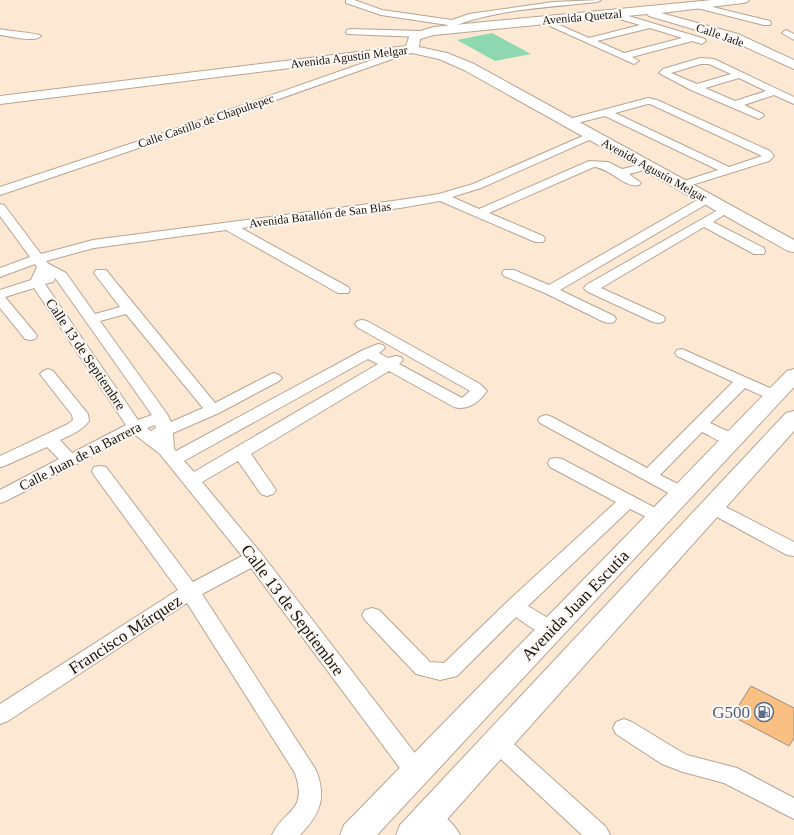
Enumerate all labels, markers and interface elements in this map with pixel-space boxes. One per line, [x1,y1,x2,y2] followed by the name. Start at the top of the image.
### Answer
[542,6,623,27] street label: Avenida Quetzal
[694,20,746,50] street label: Calle Jade
[290,43,408,71] street label: Avenida Agustín Melgar
[136,91,276,151] street label: Calle Castillo de Chapultepec
[599,135,709,205] street label: Avenida Agustín Melgar
[248,199,392,231] street label: Avenida Batallón de San Blas
[43,296,128,413] street label: Calle 13 de Septiembre
[17,419,144,494] street label: Calle Juan de la Barrera
[237,541,348,680] street label: Calle 13 de Septiembre
[518,546,633,664] street label: Avenida Juan Escutia
[65,591,186,678] street label: Francisco Márquez
[753,701,775,723] fuel station icon: G500
[712,703,750,722] place label: G500

